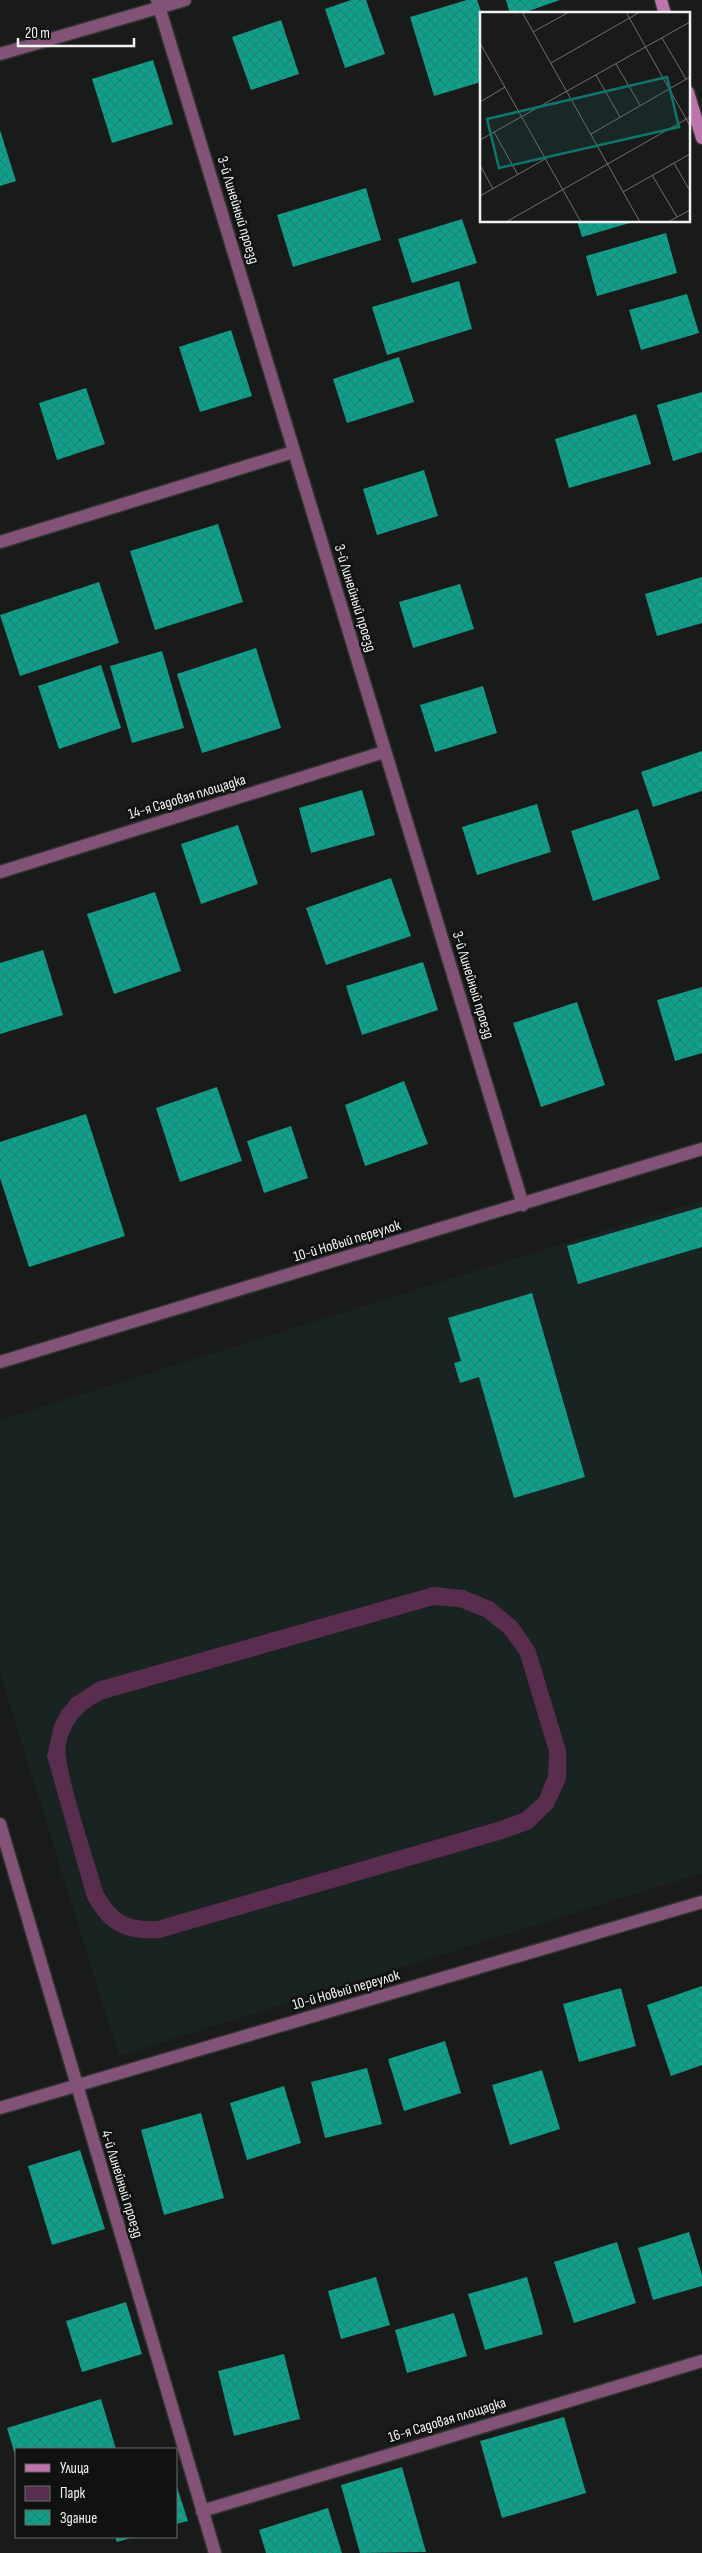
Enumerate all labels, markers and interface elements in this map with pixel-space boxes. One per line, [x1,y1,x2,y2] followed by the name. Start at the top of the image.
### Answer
[480,12,690,222] inset map
[18,15,134,47] scale bar
[25,24,50,43] text: 20 m
[213,154,263,266] street label: 3-й Линейный проезд
[330,542,380,654] street label: 3-й Линейный проезд
[126,770,248,824] street label: 14-я Садовая площадка
[448,929,498,1041] street label: 3-й Линейный проезд
[291,1216,403,1266] street label: 10-й Новый переулок
[290,1965,402,2014] street label: 10-й Новый переулок
[97,2128,147,2240] street label: 4-й Линейный проезд
[386,2393,508,2447] street label: 16-я Садовая площадка
[15,2448,178,2538] legend
[60,2459,89,2478] text: Улица
[60,2484,86,2503] text: Парк
[60,2509,97,2528] text: Здание

